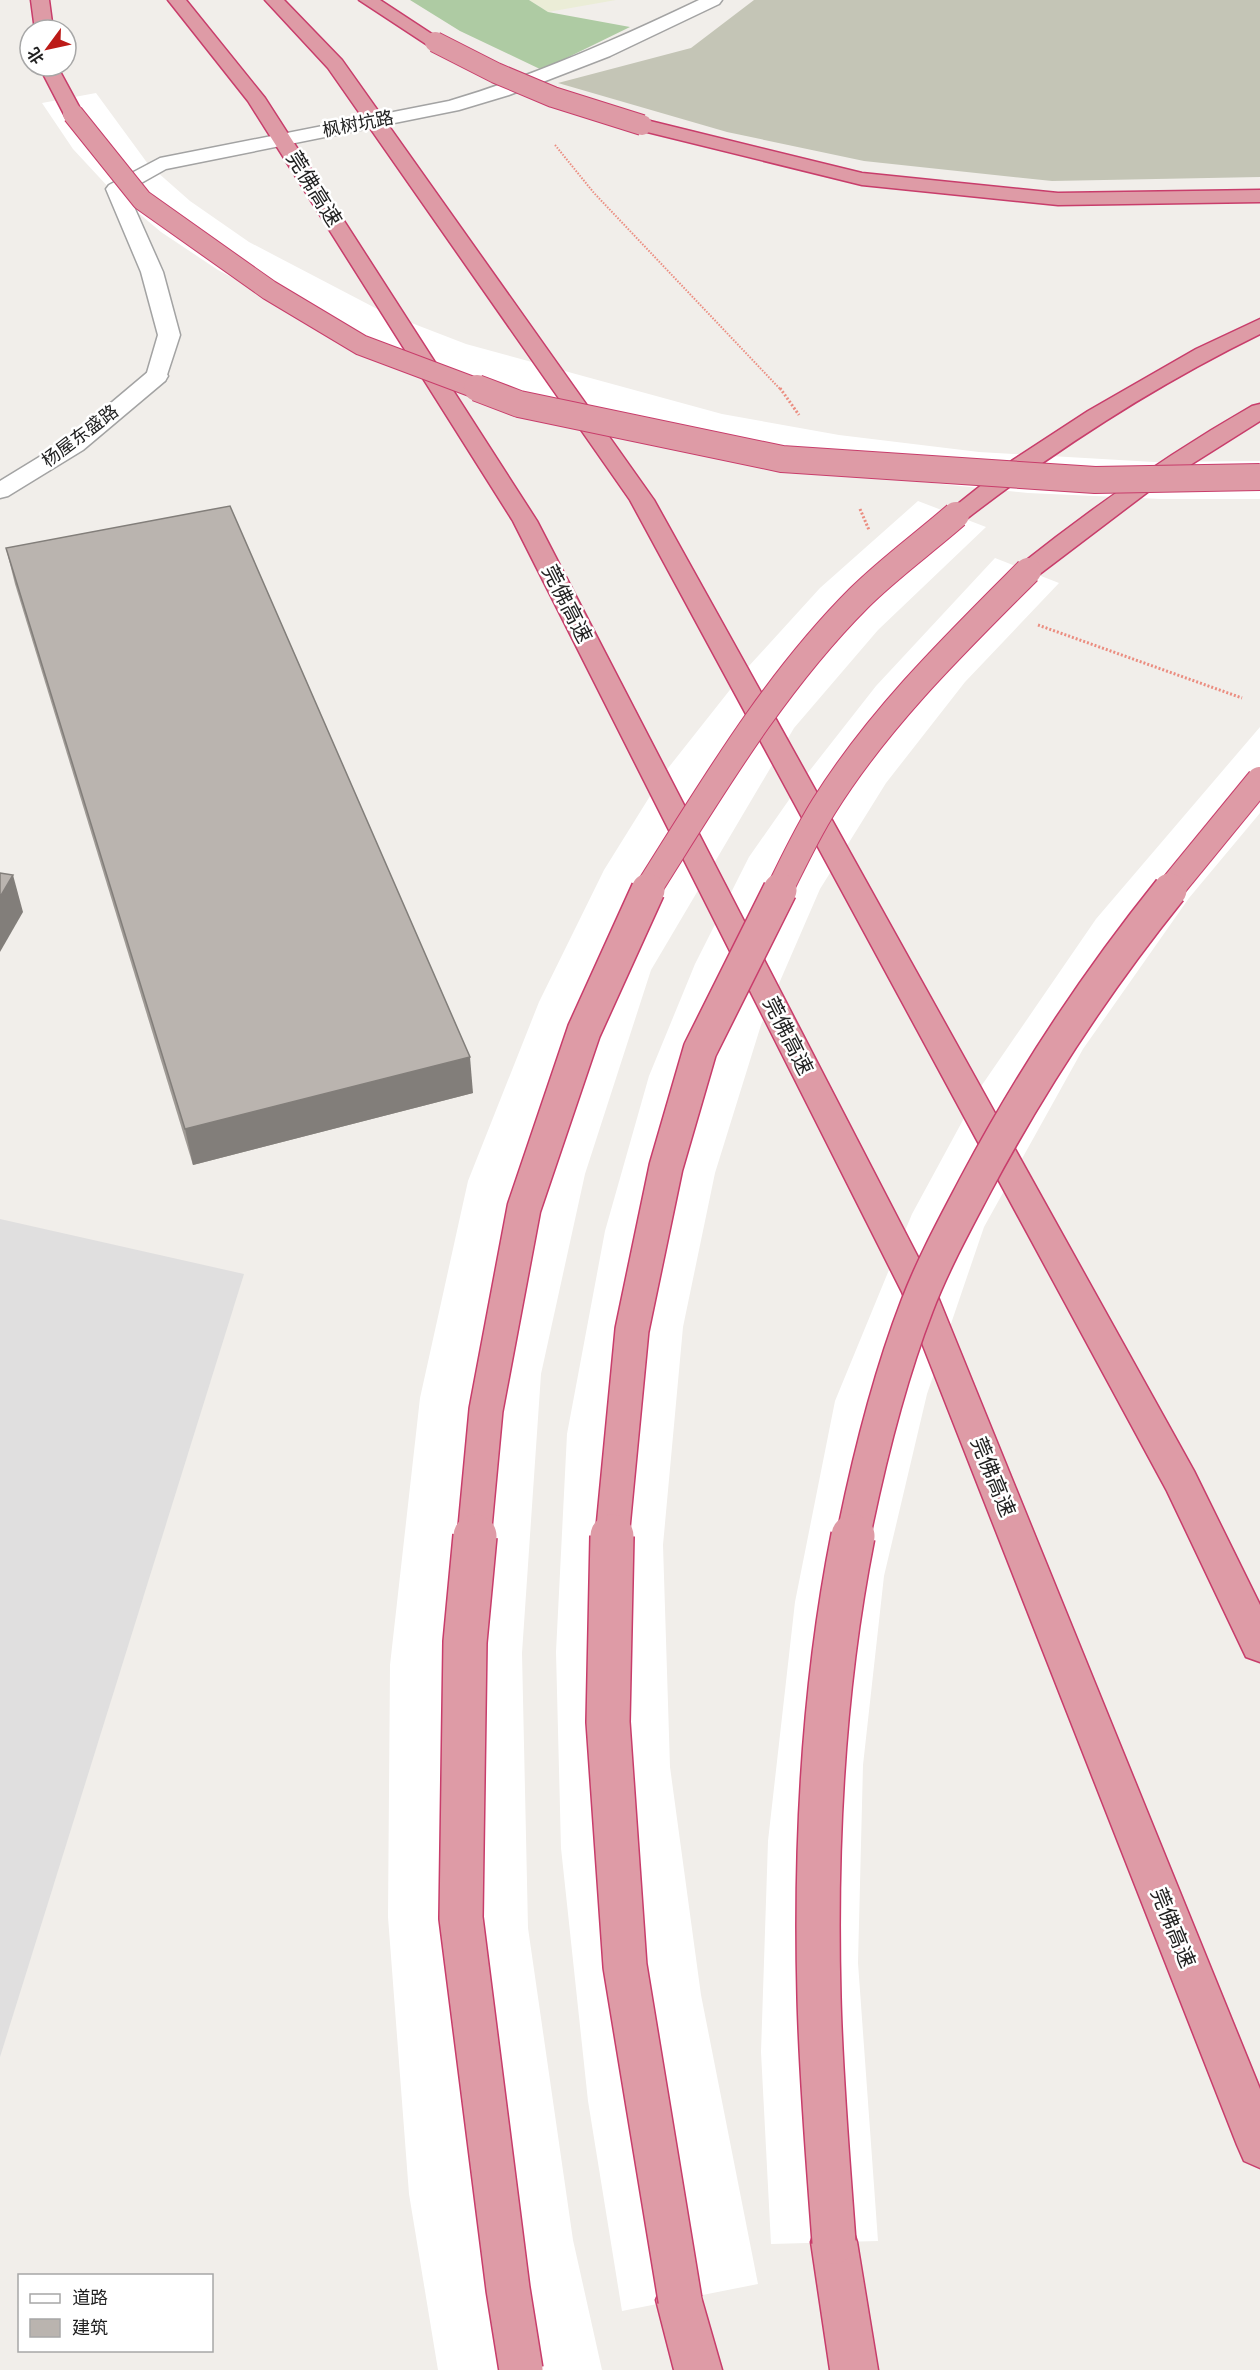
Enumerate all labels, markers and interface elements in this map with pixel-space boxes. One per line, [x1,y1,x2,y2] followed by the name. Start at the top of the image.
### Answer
[18,18,78,78] north arrow
[22,43,49,69] text: 北
[320,104,395,142] street label: 枫树坑路
[281,145,349,232] street label: 莞佛高速
[36,399,123,472] street label: 杨屋东盛路
[536,560,599,647] street label: 莞佛高速
[757,992,820,1079] street label: 莞佛高速
[965,1432,1023,1521] street label: 莞佛高速
[1145,1883,1203,1972] street label: 莞佛高速
[18,2274,213,2352] legend
[72,2285,108,2309] text: 道路
[72,2315,108,2339] text: 建筑

